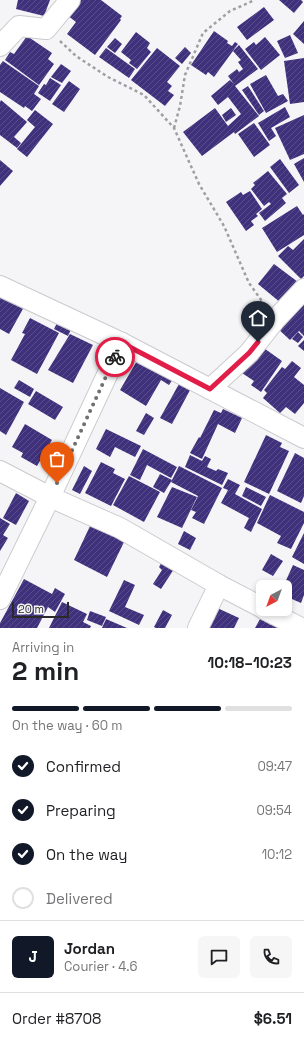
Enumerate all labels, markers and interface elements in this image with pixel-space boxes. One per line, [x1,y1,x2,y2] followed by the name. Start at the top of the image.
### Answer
[241,301,275,342] pin
[247,307,269,329] icon: home
[95,337,135,377] courier
[104,346,126,368] icon: bike
[40,442,74,483] pin
[46,448,68,470] icon: bag
[256,580,292,616] north arrow
[256,580,292,616] map controls
[12,600,69,619] scale bar
[18,602,44,616] text: 20 m
[12,639,74,656] text: Arriving in
[207,653,292,672] text: 10:18–10:23
[12,654,79,688] text: 2 min
[12,717,123,734] text: On the way · 60 m
[12,755,34,777] icon: check
[46,757,121,776] text: Confirmed
[257,758,292,775] text: 09:47
[12,799,34,821] icon: check
[46,801,116,820] text: Preparing
[257,802,292,819] text: 09:54
[12,843,34,865] icon: check
[46,845,127,864] text: On the way
[262,846,292,863] text: 10:12
[46,889,113,908] text: Delivered
[198,936,240,978] button: chat
[250,936,292,978] button: phone
[64,939,115,958] text: Jordan
[28,947,38,966] text: J
[64,958,137,975] text: Courier · 4.6
[12,1009,101,1028] text: Order #8708
[254,1009,292,1028] text: $6.51

